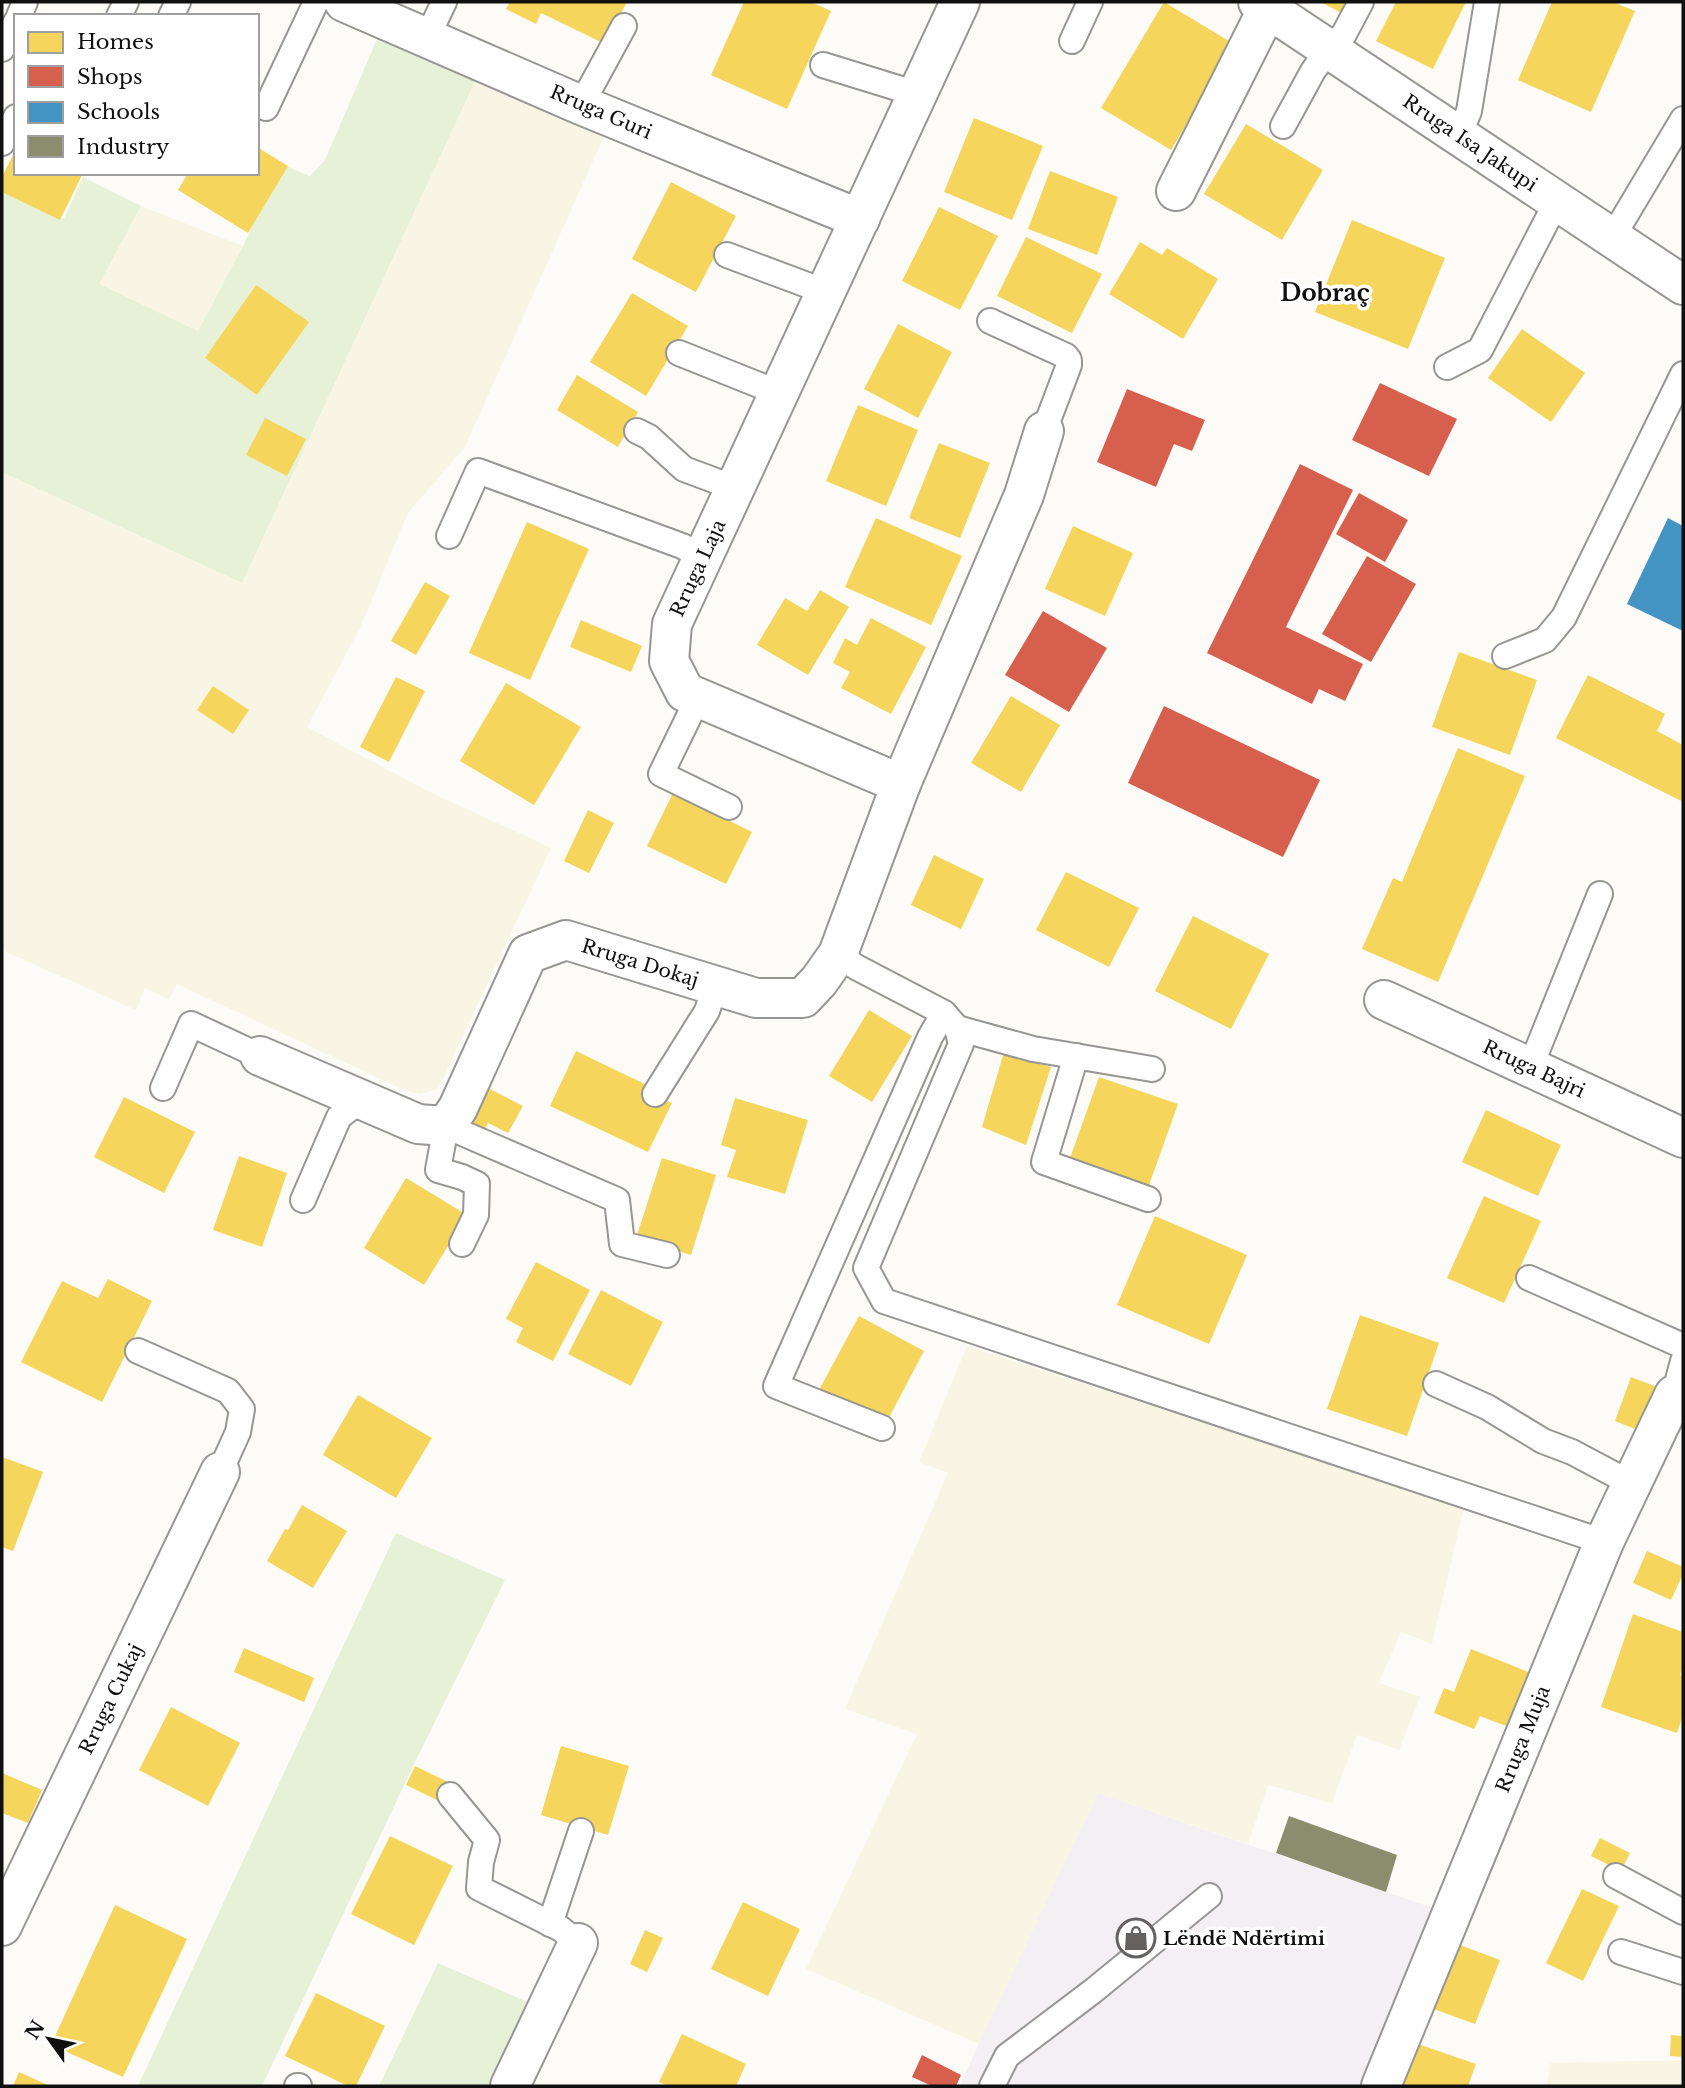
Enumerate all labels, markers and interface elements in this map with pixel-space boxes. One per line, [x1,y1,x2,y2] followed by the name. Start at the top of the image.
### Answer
[14,14,259,175] legend
[77,29,154,55] text: Homes
[77,64,143,90] text: Shops
[546,80,656,144] street label: Rruga Guri
[1398,89,1542,197] street label: Rruga Isa Jakupi
[77,99,160,125] text: Schools
[77,134,170,160] text: Industry
[1280,279,1370,307] district label: Dobraç
[665,515,731,620] street label: Rruga Laja
[579,934,701,992] street label: Rruga Dokaj
[1479,1035,1589,1103] street label: Rruga Bajri
[74,1640,148,1758] street label: Rruga Cukaj
[1491,1682,1555,1796] street label: Rruga Muja
[1115,1917,1157,1959] shop icon: Lëndë Ndërtimi
[1163,1927,1325,1950] place label: Lëndë Ndërtimi
[14,2004,84,2074] north arrow
[21,2016,50,2044] text: N

